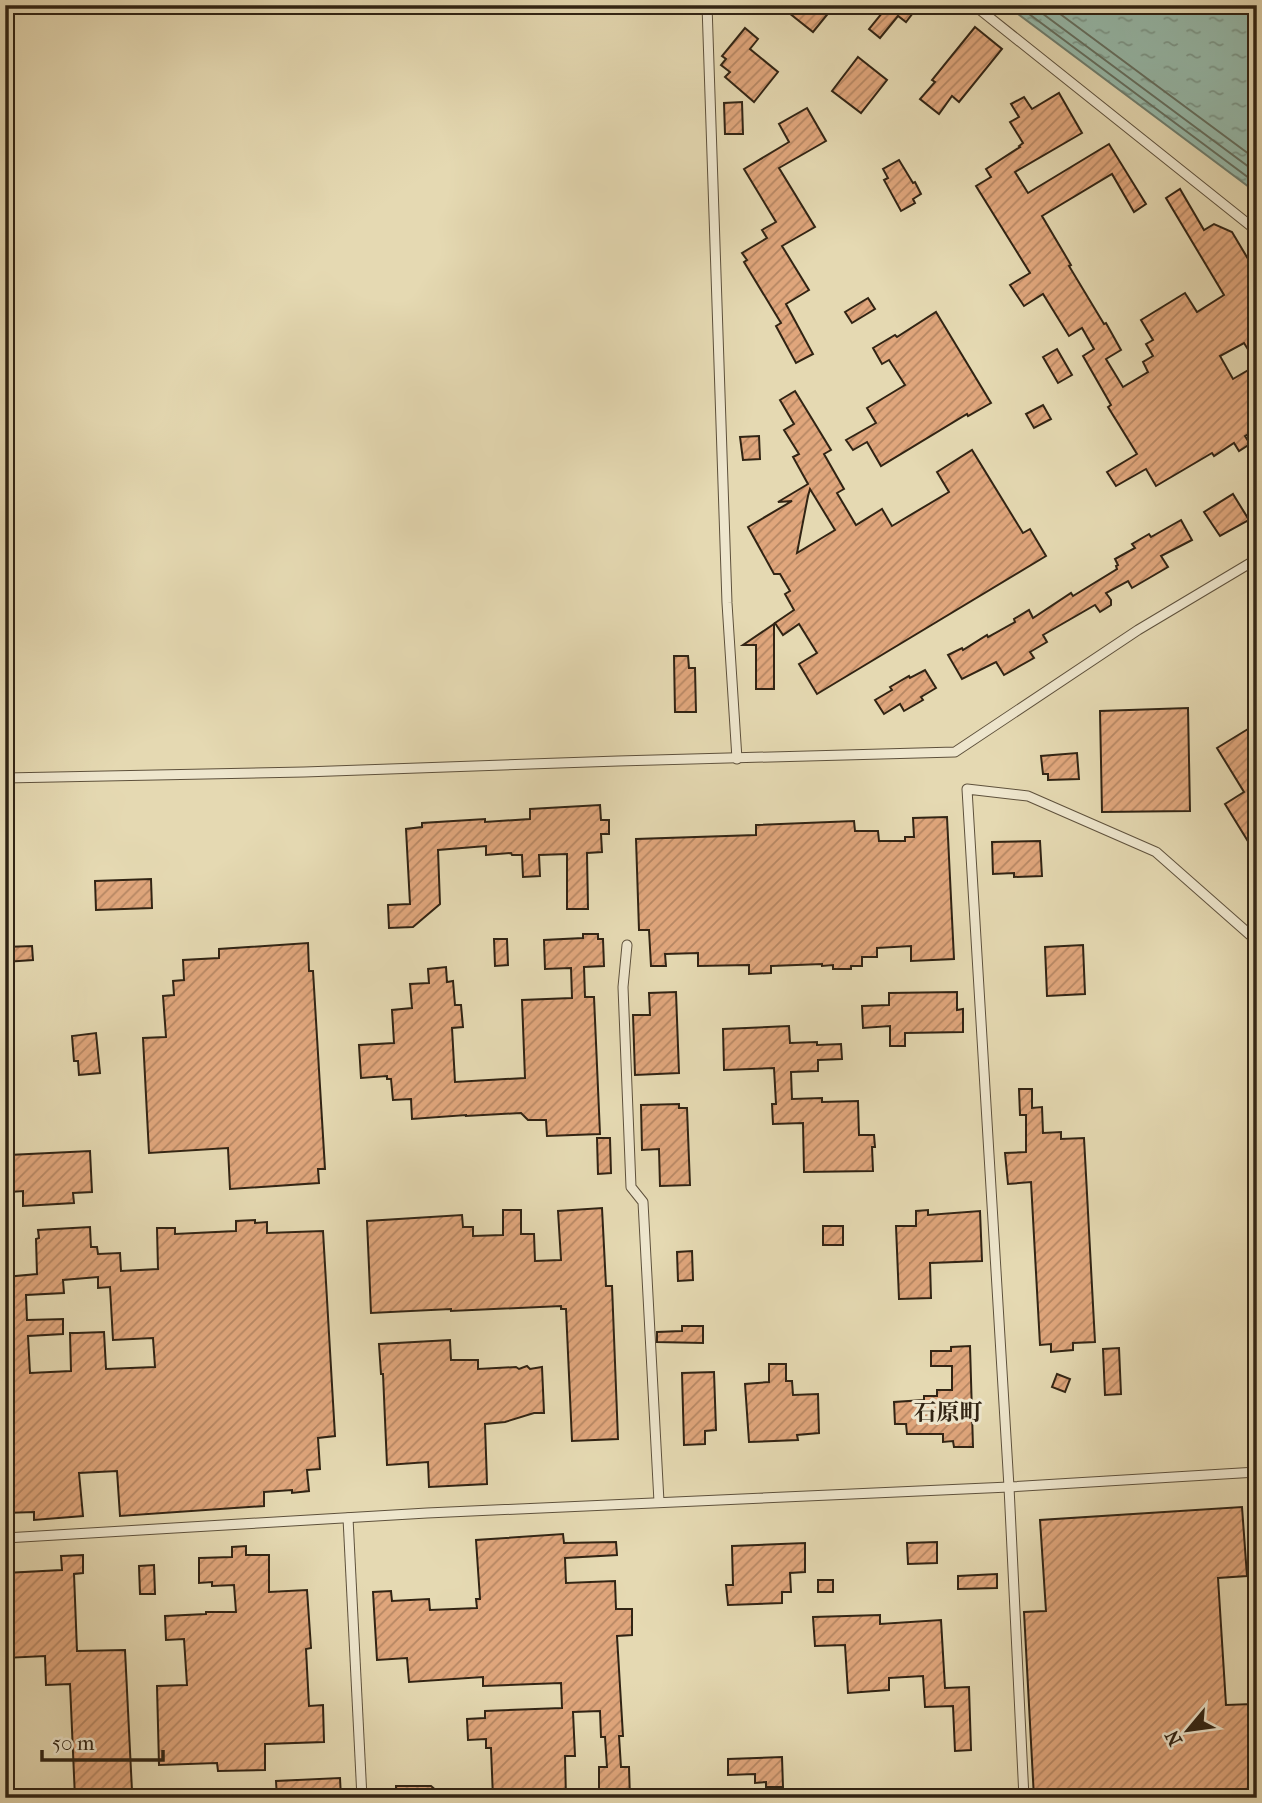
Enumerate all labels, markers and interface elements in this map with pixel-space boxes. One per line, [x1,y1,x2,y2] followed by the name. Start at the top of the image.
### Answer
[914,1399,983,1426] district label: 石原町
[1154,1694,1224,1764] north arrow
[42,1719,163,1763] scale bar
[1161,1726,1187,1749] text: N
[52,1731,95,1755] text: 50 m

